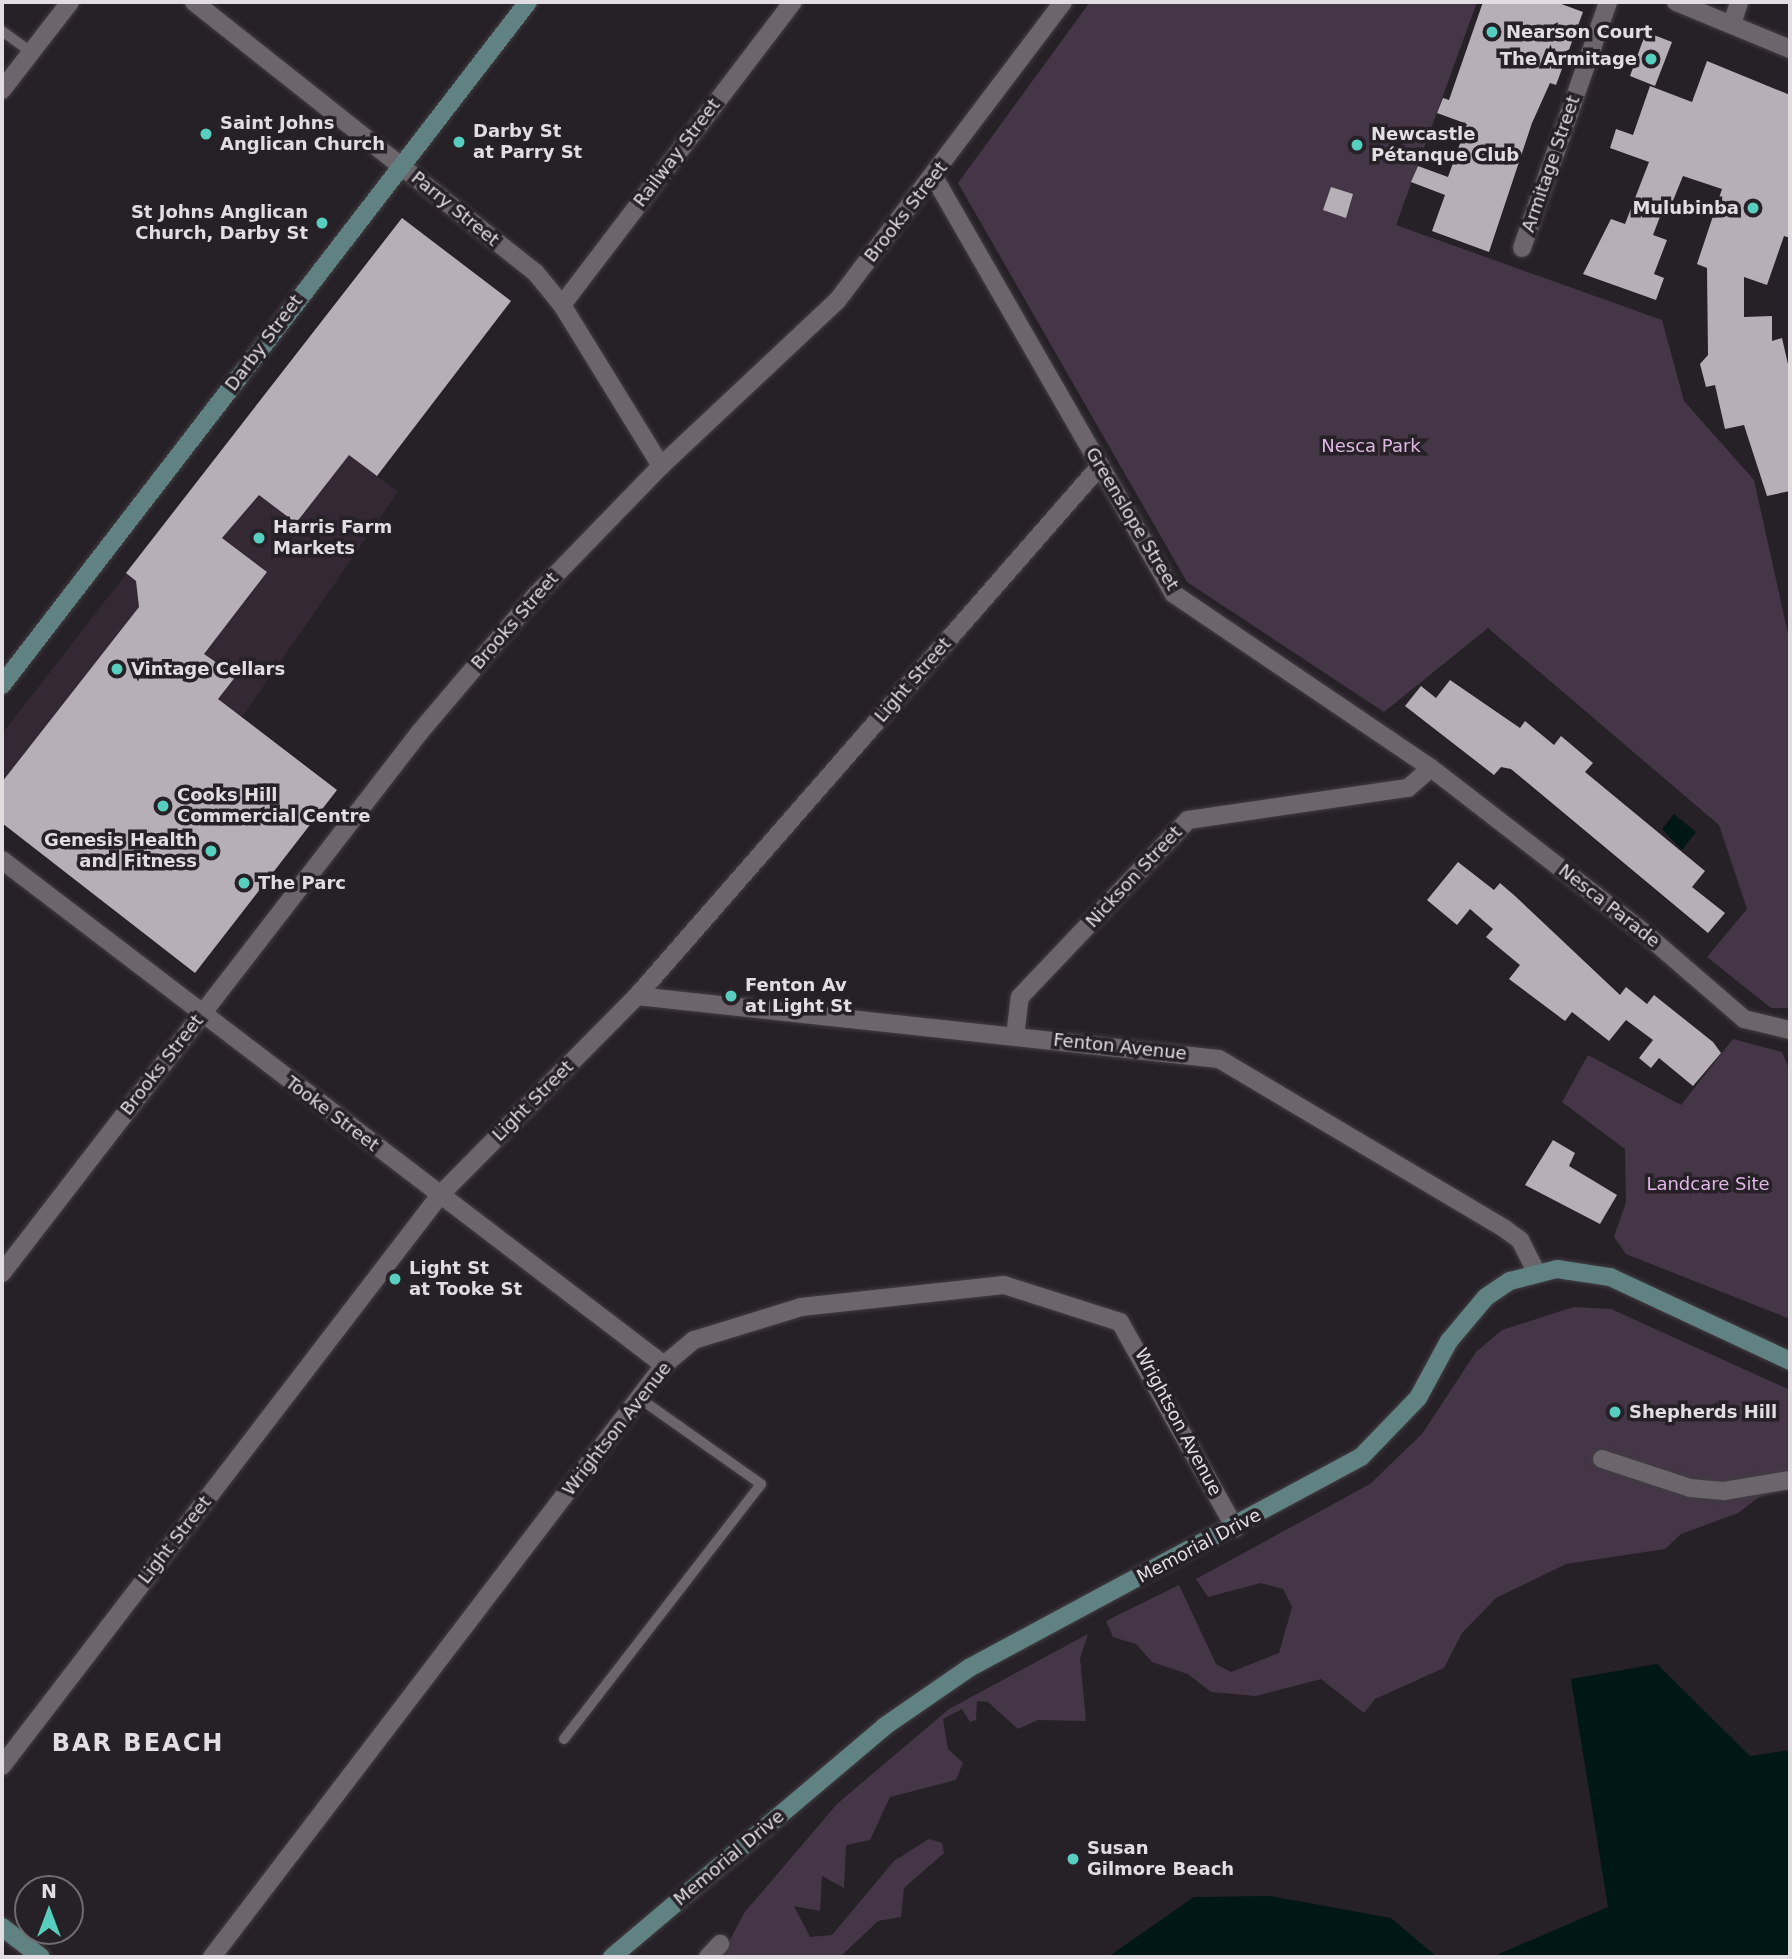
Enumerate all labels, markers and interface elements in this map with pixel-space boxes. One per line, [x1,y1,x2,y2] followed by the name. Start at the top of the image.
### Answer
[1506,21,1652,43] place label: Nearson Court
[1484,24,1500,40] marker: Nearson Court
[1500,48,1637,70] place label: The Armitage
[1643,51,1659,67] marker: The Armitage
[1518,93,1584,235] street label: Armitage Street
[629,95,725,211] street label: Railway Street
[220,113,385,156] place label: Saint Johns Anglican Church
[473,121,582,164] place label: Darby St at Parry St
[1371,124,1519,166] place label: Newcastle Pétanque Club
[198,126,214,142] marker: Saint Johns Anglican Church
[451,134,467,150] marker: Darby St at Parry St
[1349,137,1365,153] marker: Newcastle Pétanque Club
[860,157,952,267] street label: Brooks Street
[407,167,503,251] street label: Parry Street
[1632,197,1739,219] place label: Mulubinba
[1745,200,1761,216] marker: Mulubinba
[131,202,308,244] place label: St Johns Anglican Church, Darby St
[314,215,330,231] marker: St Johns Anglican Church, Darby St
[221,291,307,395] street label: Darby Street
[1321,435,1421,457] park label: Nesca Park
[1081,444,1183,594] street label: Greenslope Street
[273,517,392,560] place label: Harris Farm Markets
[251,530,267,546] marker: Harris Farm Markets
[467,568,563,674] street label: Brooks Street
[870,633,956,727] street label: Light Street
[131,658,285,680] place label: Vintage Cellars
[109,661,125,677] marker: Vintage Cellars
[177,785,371,828] place label: Cooks Hill Commercial Centre
[155,798,171,814] marker: Cooks Hill Commercial Centre
[1081,822,1187,932] street label: Nickson Street
[44,830,197,872] place label: Genesis Health and Fitness
[203,843,219,859] marker: Genesis Health and Fitness
[1554,860,1664,952] street label: Nesca Parade
[258,872,346,894] place label: The Parc
[236,875,252,891] marker: The Parc
[745,975,852,1018] place label: Fenton Av at Light St
[723,988,739,1004] marker: Fenton Av at Light St
[116,1010,208,1120] street label: Brooks Street
[1052,1029,1188,1065] street label: Fenton Avenue
[488,1056,578,1146] street label: Light Street
[281,1072,383,1156] street label: Tooke Street
[1646,1173,1770,1195] park label: Landcare Site
[409,1258,522,1300] place label: Light St at Tooke St
[387,1271,403,1287] marker: Light St at Tooke St
[1130,1345,1226,1499] street label: Wrightson Avenue
[558,1358,676,1500] street label: Wrightson Avenue
[1629,1401,1777,1423] place label: Shepherds Hill
[1607,1404,1623,1420] marker: Shepherds Hill
[134,1492,216,1588] street label: Light Street
[1133,1504,1265,1588] street label: Memorial Drive
[53,1730,223,1758] district label: BAR BEACH
[669,1806,789,1910] street label: Memorial Drive
[1087,1838,1234,1881] place label: Susan Gilmore Beach
[1065,1851,1081,1867] marker: Susan Gilmore Beach
[14,1875,84,1945] north arrow
[41,1880,57,1902] text: N

